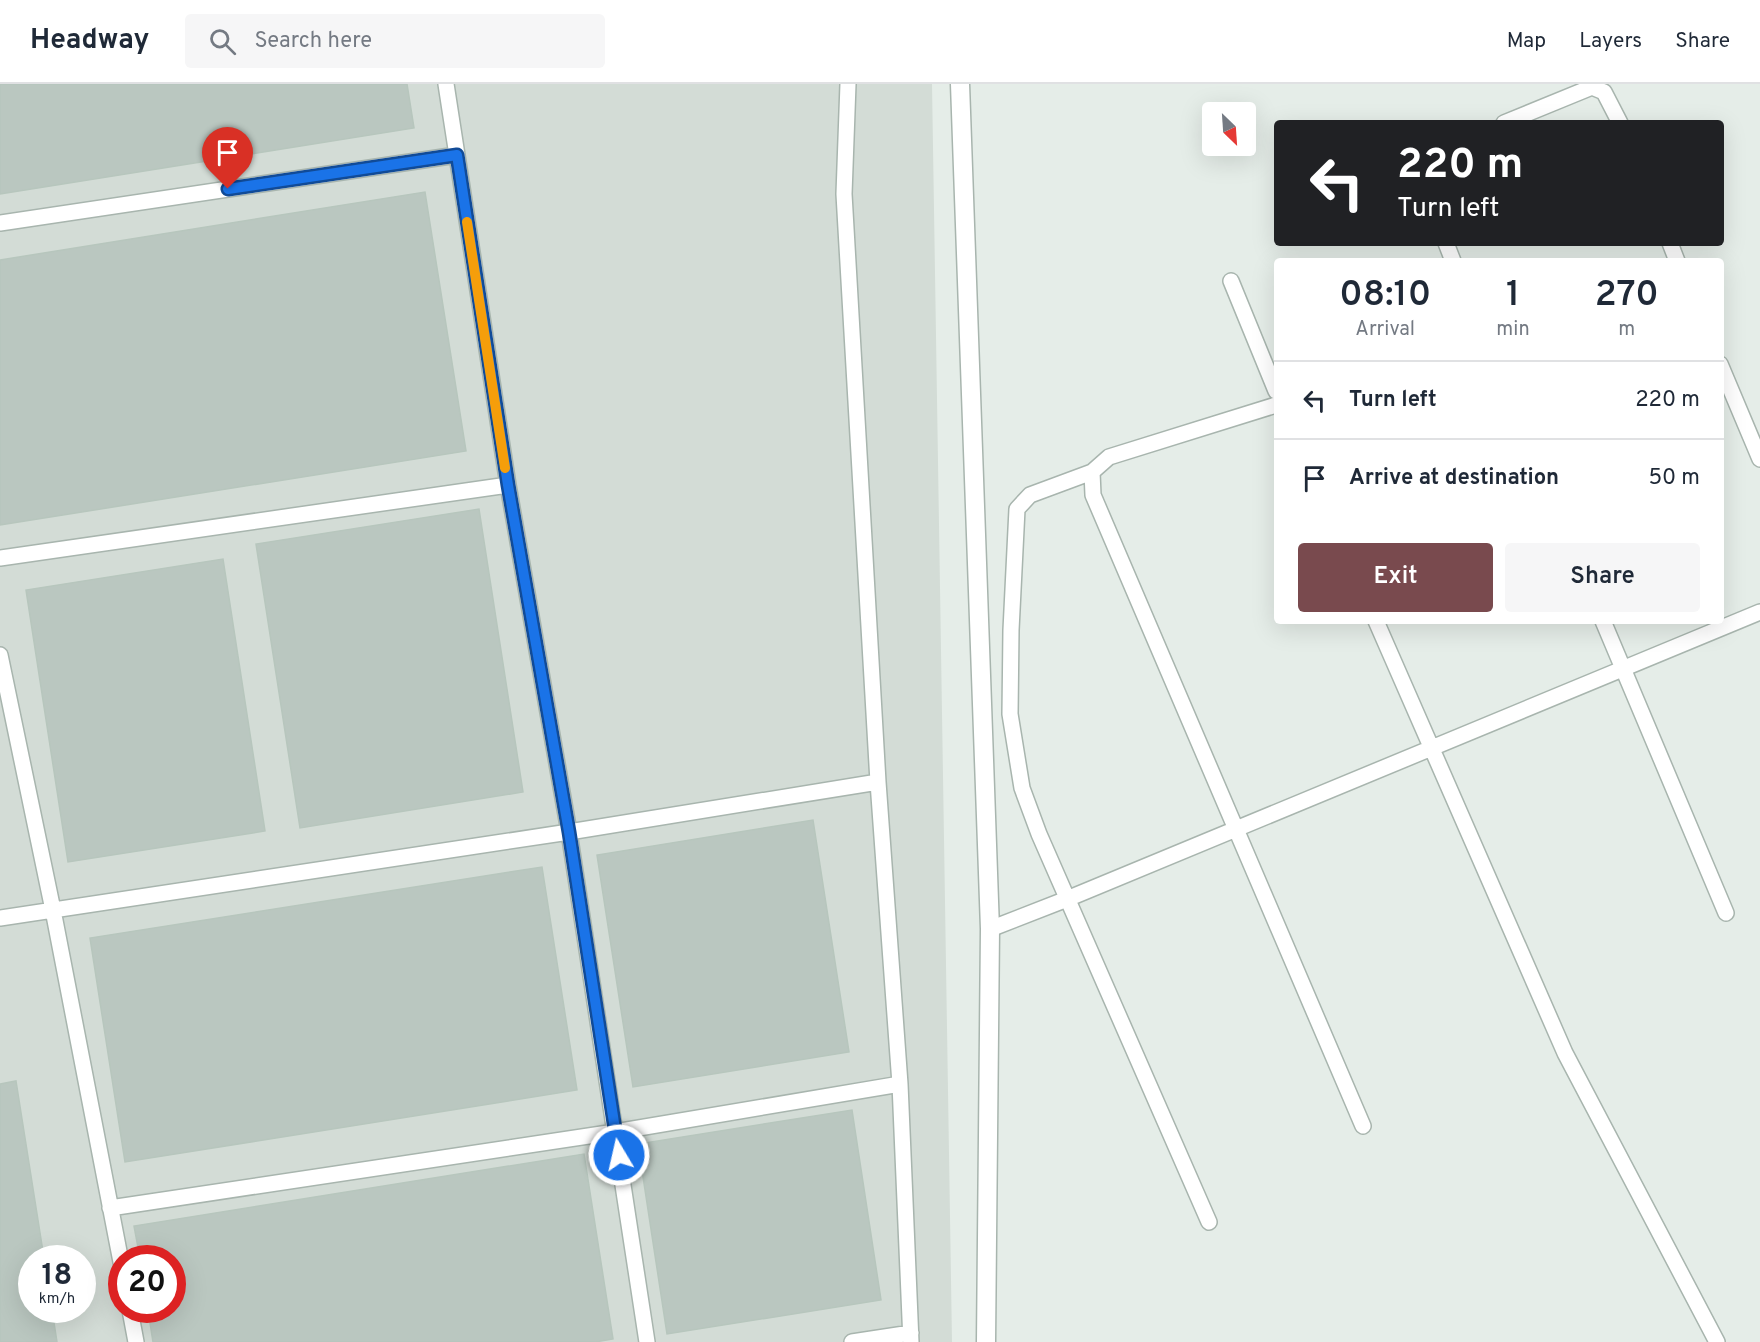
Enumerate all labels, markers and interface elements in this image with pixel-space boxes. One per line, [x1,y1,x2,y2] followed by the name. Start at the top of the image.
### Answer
[185,14,605,68] search box
[30,23,149,59] text: Headway
[206,25,239,58] icon: search
[254,28,372,55] text: Search here
[1507,28,1546,55] text: Map
[1579,28,1642,55] text: Layers
[1675,28,1730,55] text: Share
[1202,102,1256,156] north arrow
[1202,102,1256,156] map controls
[202,127,253,189] pin
[211,136,244,169] icon: arrive
[1397,140,1523,193] text: 220 m
[1298,144,1376,222] icon: left
[1397,192,1499,226] text: Turn left
[1339,273,1431,319] text: 08:10
[1506,273,1520,319] text: 1
[1595,273,1659,319] text: 270
[1355,317,1415,343] text: Arrival
[1496,317,1530,343] text: min
[1618,317,1635,343] text: m
[1298,384,1331,417] icon: left
[1349,387,1437,414] text: Turn left
[1635,387,1700,414] text: 220 m
[1298,462,1331,495] icon: arrive
[1349,465,1559,492] text: Arrive at destination
[1648,465,1700,492] text: 50 m
[1298,543,1493,612] button: Exit
[1505,543,1700,612] button: Share
[587,1123,651,1187] position arrow
[108,1245,186,1323] speed limit sign: 20
[42,1258,72,1295] text: 18
[39,1290,75,1309] text: km/h

